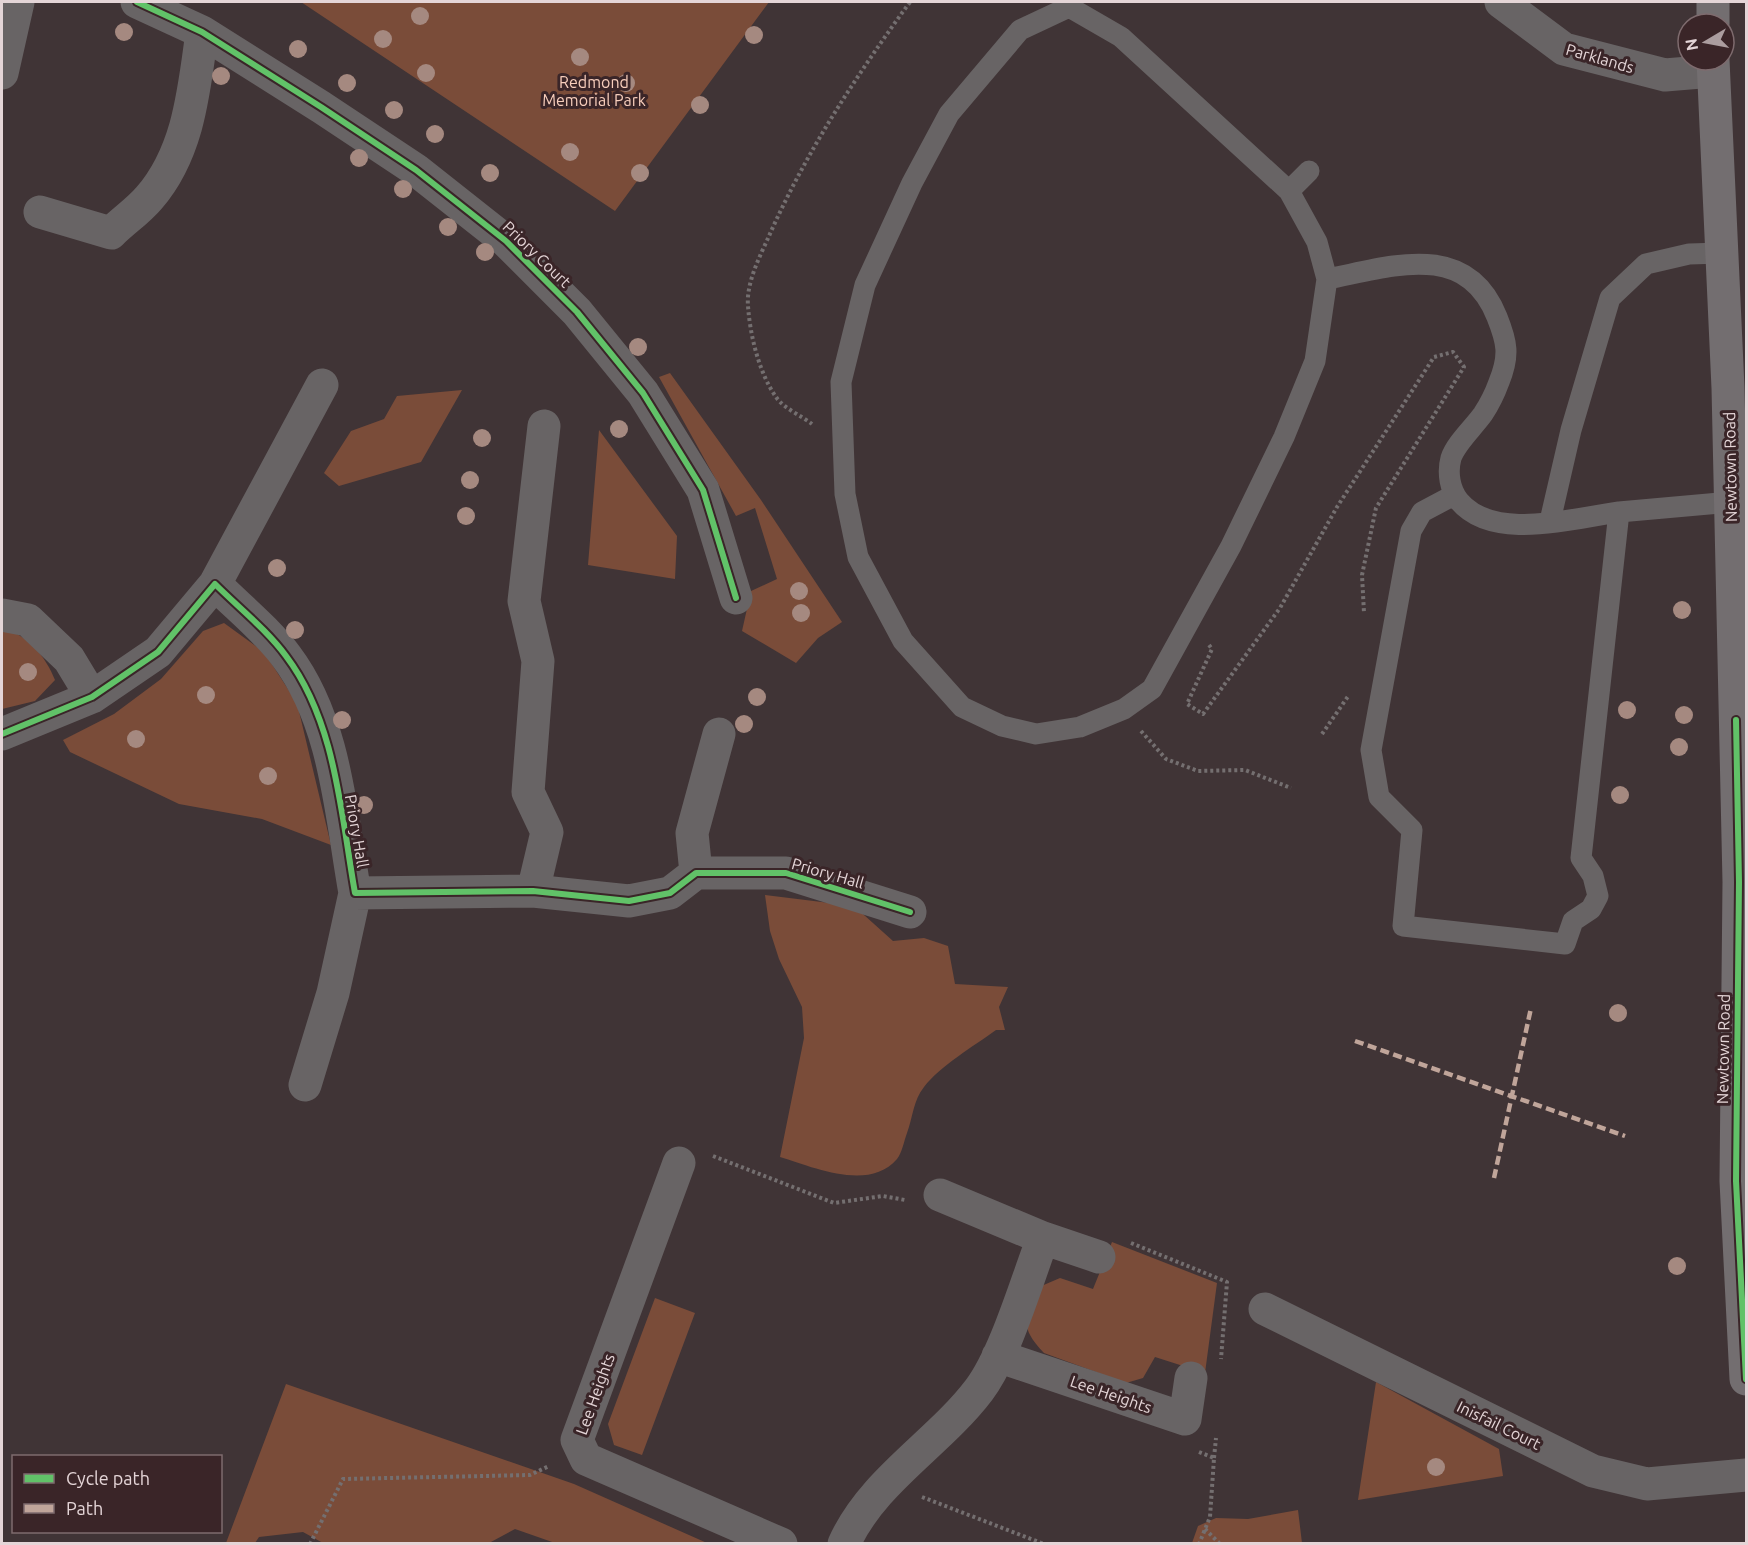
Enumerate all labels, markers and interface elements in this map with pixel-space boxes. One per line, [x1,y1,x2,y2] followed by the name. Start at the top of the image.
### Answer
[1676,12,1736,72] north arrow
[1681,37,1701,52] text: N
[1564,40,1636,76] street label: Parklands
[542,73,646,109] park label: Redmond Memorial Park
[499,217,575,291] street label: Priory Court
[1720,412,1740,522] street label: Newtown Road
[342,793,372,869] street label: Priory Hall
[790,854,866,892] street label: Priory Hall
[1713,994,1733,1104] street label: Newtown Road
[572,1351,618,1437] street label: Lee Heights
[1068,1372,1154,1416] street label: Lee Heights
[1454,1397,1544,1453] street label: Inisfail Court
[12,1455,222,1533] legend
[66,1468,150,1488] text: Cycle path
[66,1498,103,1518] text: Path

